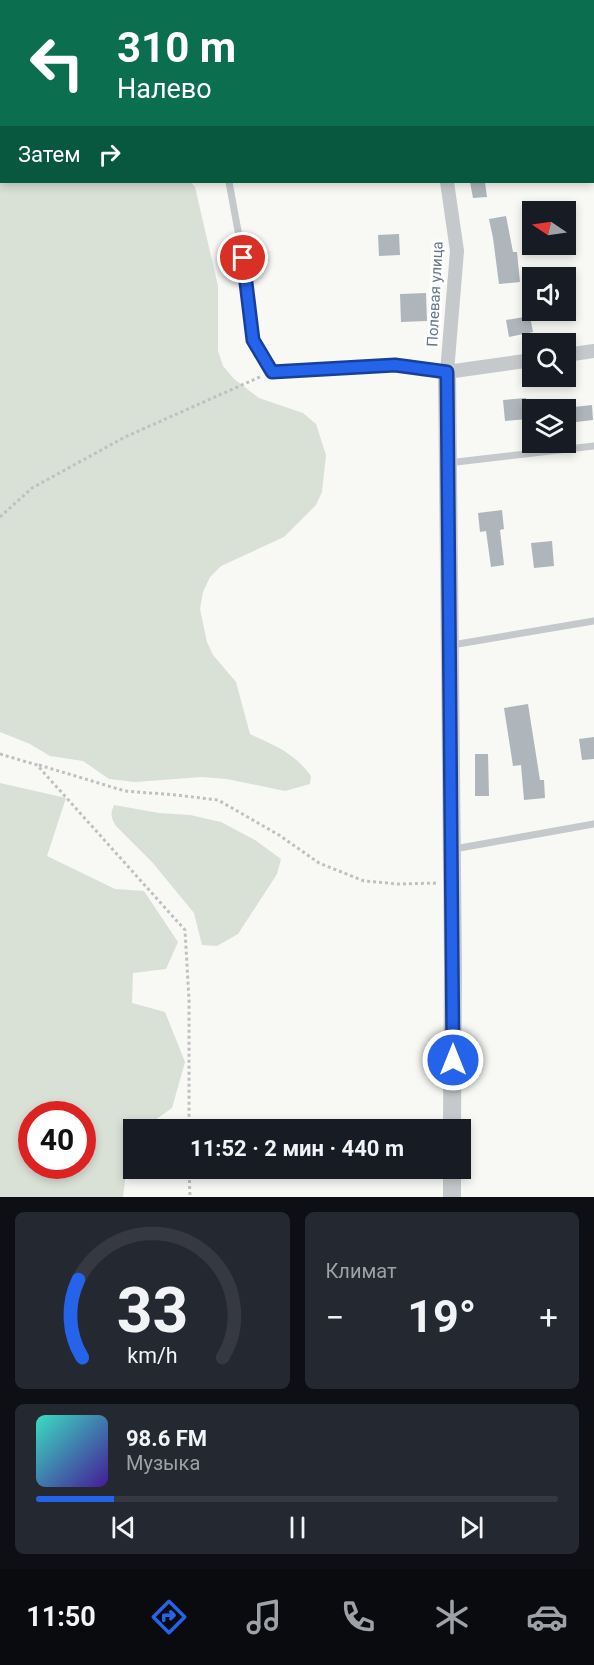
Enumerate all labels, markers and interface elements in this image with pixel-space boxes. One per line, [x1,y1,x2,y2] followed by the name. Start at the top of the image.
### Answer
[117,23,236,72] text: 310 m
[18,24,96,102] icon: left
[117,73,212,105] text: Налево
[93,138,126,171] icon: right
[18,142,81,167] text: Затем
[522,201,576,255] north arrow
[522,201,576,453] map controls
[217,232,268,283] pin
[226,241,259,274] icon: arrive
[423,241,447,347] street label: Полевая улица
[522,267,576,321] button: sound
[522,333,576,387] button: search
[522,399,576,453] button: layers
[421,1028,485,1092] position arrow
[18,1101,96,1179] speed limit sign: 40
[190,1136,404,1161] text: 11:52 · 2 мин · 440 m
[326,1259,397,1283] text: Климат
[116,1274,188,1347] text: 33
[407,1290,476,1343] text: 19°
[326,1298,344,1337] text: −
[539,1298,558,1337] text: +
[127,1343,177,1368] text: km/h
[126,1426,207,1451] text: 98.6 FM
[126,1451,200,1475] text: Музыка
[107,1511,140,1544] icon: previous
[281,1511,314,1544] icon: pause
[455,1511,488,1544] icon: next
[148,1596,190,1638] icon: directions
[243,1596,285,1638] icon: music
[337,1596,379,1638] icon: phone
[431,1596,473,1638] icon: climate
[526,1596,568,1638] icon: car
[26,1601,96,1633] text: 11:50

